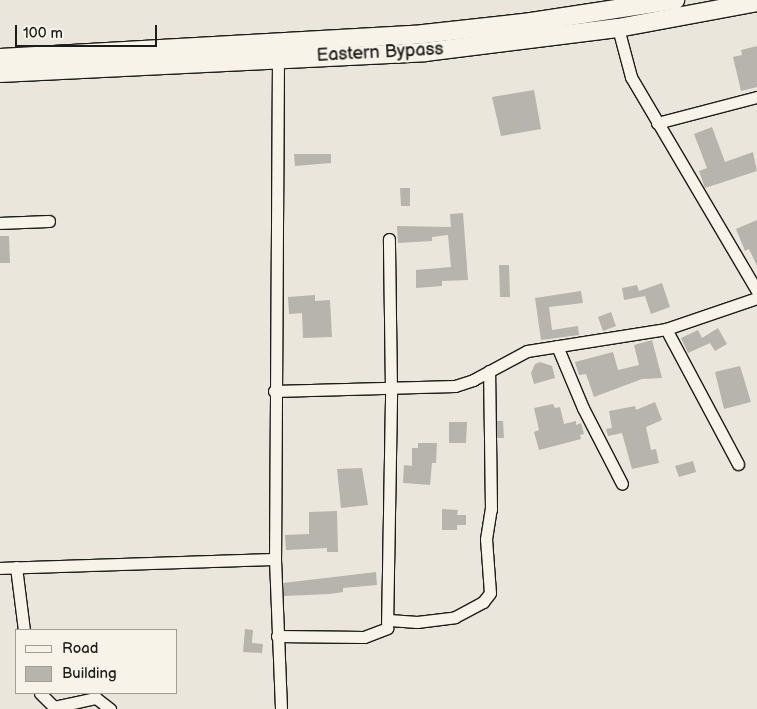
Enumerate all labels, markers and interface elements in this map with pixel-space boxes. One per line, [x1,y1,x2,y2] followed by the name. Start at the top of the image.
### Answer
[18,15,160,47] scale bar
[23,24,63,43] text: 100 m
[316,39,444,67] street label: Eastern Bypass
[15,629,178,694] legend
[62,639,98,658] text: Road
[62,664,117,683] text: Building

